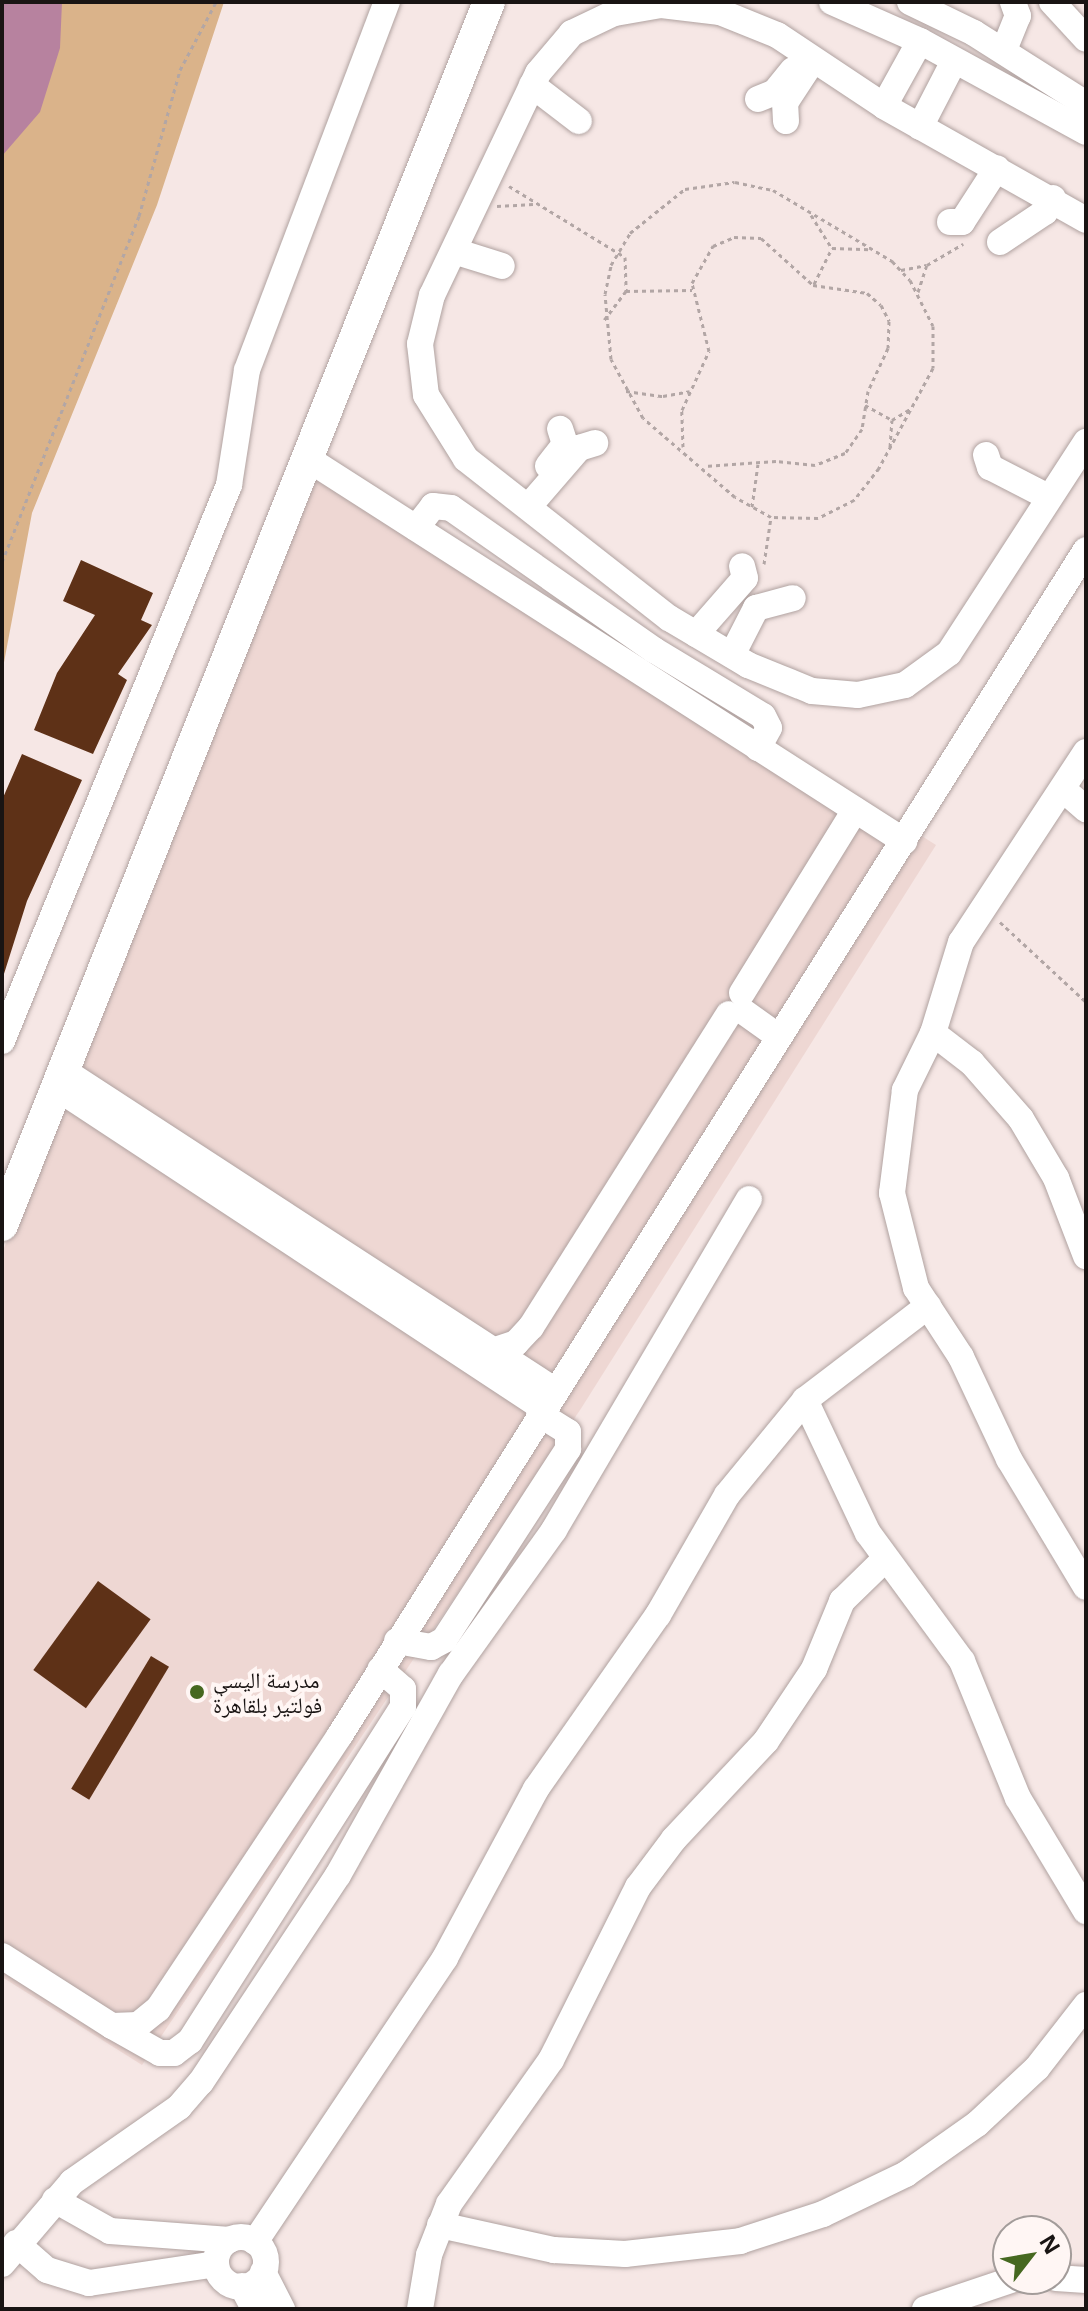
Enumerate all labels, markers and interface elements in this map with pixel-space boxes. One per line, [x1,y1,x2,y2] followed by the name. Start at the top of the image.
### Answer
[213,1666,322,1718] place label: مدرسة اليسي فولتير بلقاهرة
[188,1683,206,1701] marker: مدرسة اليسي فولتير بلقاهرة
[992,2215,1072,2295] north arrow
[1033,2228,1068,2259] text: N

